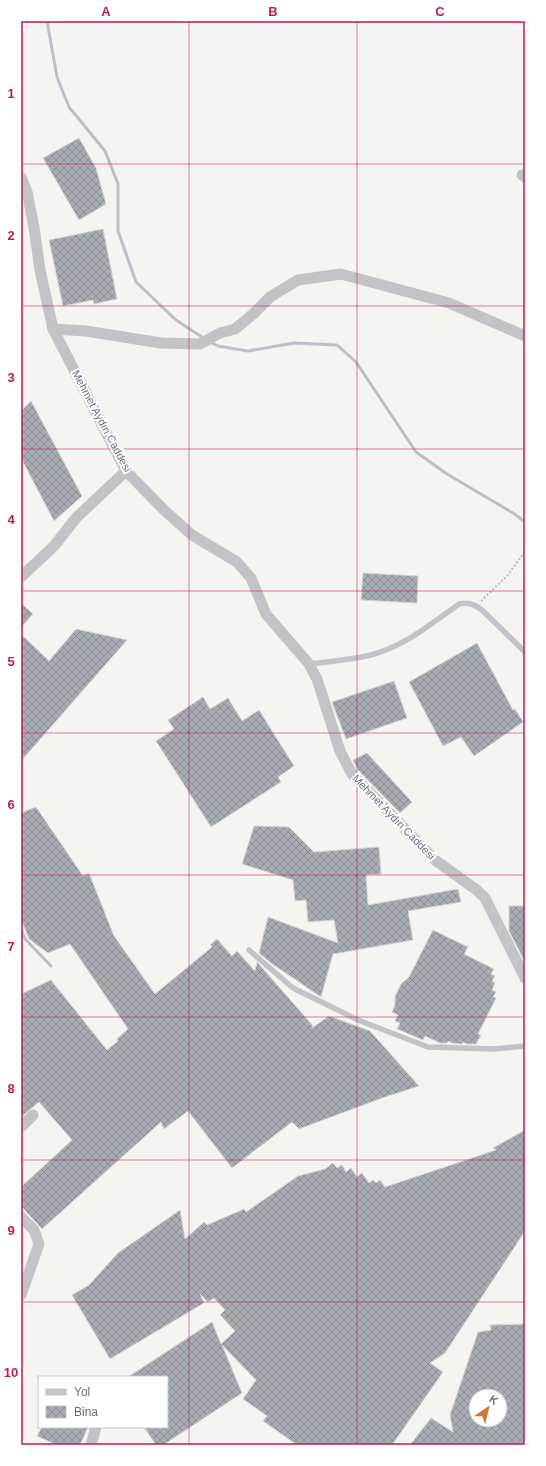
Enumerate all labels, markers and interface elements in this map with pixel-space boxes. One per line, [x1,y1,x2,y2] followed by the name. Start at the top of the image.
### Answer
[101,4,111,19] text: A
[268,4,278,19] text: B
[435,4,445,19] text: C
[7,86,15,101] text: 1
[7,228,15,243] text: 2
[70,368,134,474] street label: Mehmet Aydın Caddesi
[7,370,15,385] text: 3
[7,512,15,527] text: 4
[7,654,15,669] text: 5
[350,772,438,862] street label: Mehmet Aydın Caddesi
[7,797,15,812] text: 6
[7,939,15,954] text: 7
[7,1081,15,1096] text: 8
[7,1223,15,1238] text: 9
[4,1365,18,1380] text: 10
[38,1376,168,1428] legend
[74,1385,90,1399] text: Yol
[468,1388,508,1428] north arrow
[487,1393,500,1407] text: K
[74,1405,98,1419] text: Bina

